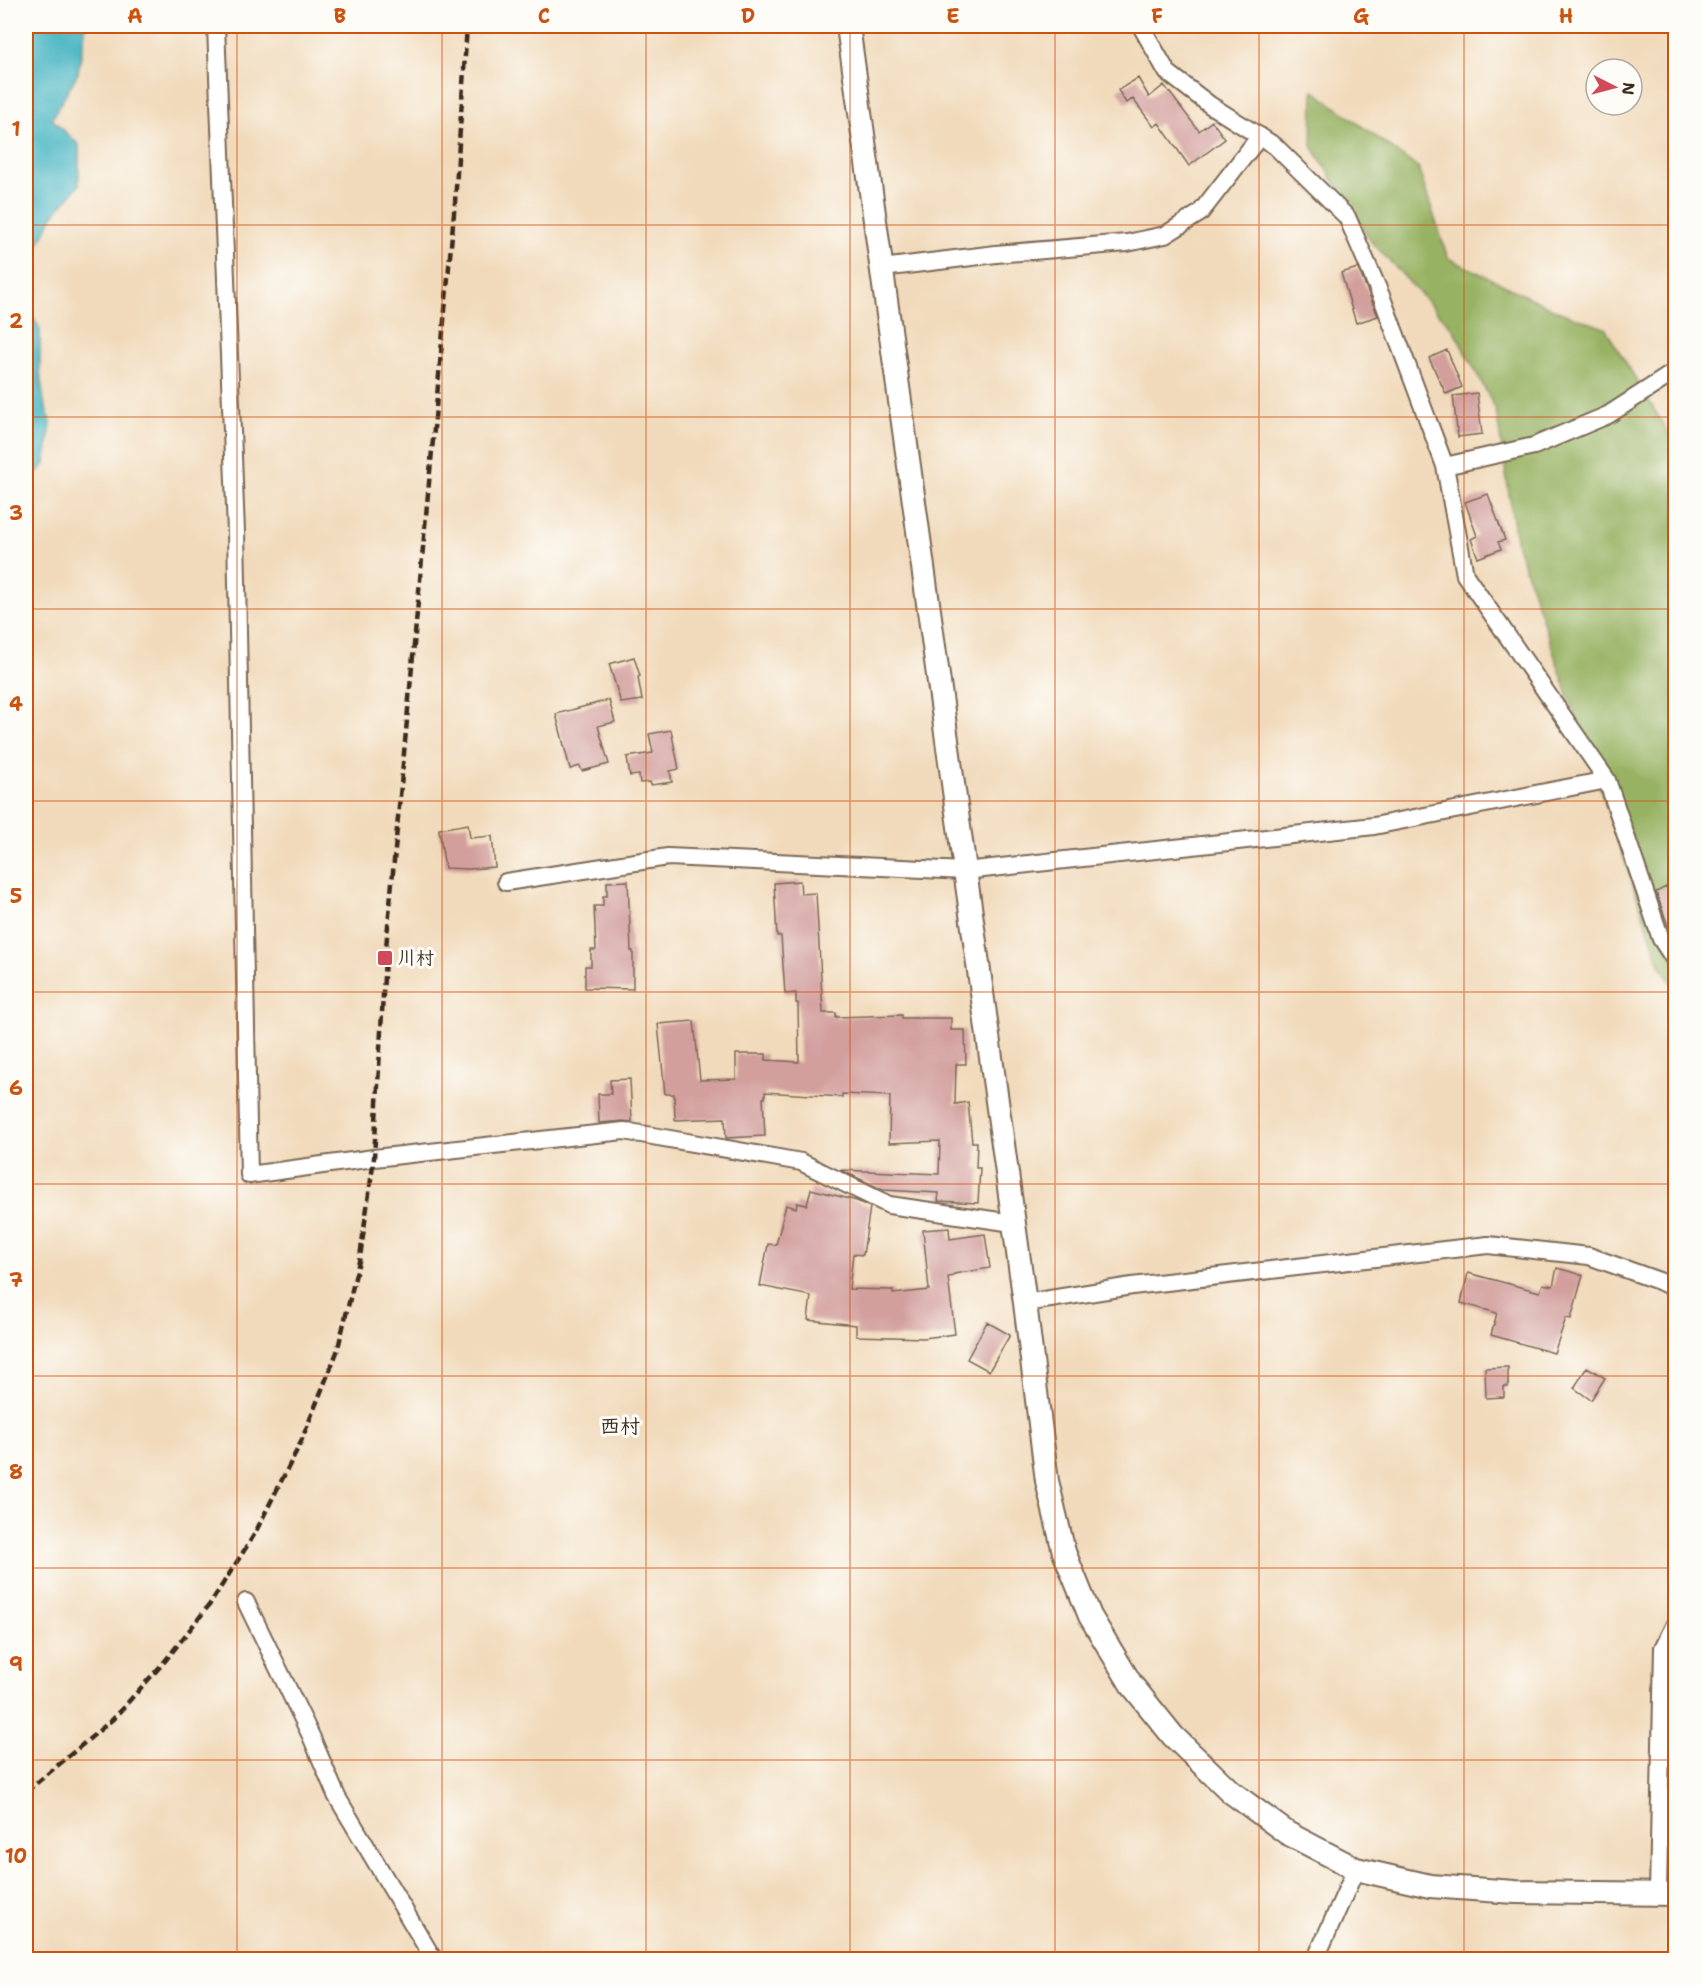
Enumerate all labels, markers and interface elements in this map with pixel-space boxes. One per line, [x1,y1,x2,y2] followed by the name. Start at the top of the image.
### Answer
[127,3,143,29] text: A
[334,3,346,29] text: B
[538,3,550,29] text: C
[741,3,755,29] text: D
[946,3,960,29] text: E
[1151,3,1163,29] text: F
[1353,3,1369,29] text: G
[1559,3,1573,29] text: H
[1584,57,1644,117] north arrow
[1617,81,1640,96] text: N
[11,116,21,142] text: 1
[9,308,23,334] text: 2
[9,500,23,526] text: 3
[9,691,23,717] text: 4
[10,883,22,909] text: 5
[398,946,434,970] place label: 川村
[376,949,394,967] marker: 川村
[9,1075,23,1101] text: 6
[9,1267,23,1293] text: 7
[600,1413,640,1439] district label: 西村
[9,1459,23,1485] text: 8
[9,1651,23,1677] text: 9
[5,1843,27,1869] text: 10

